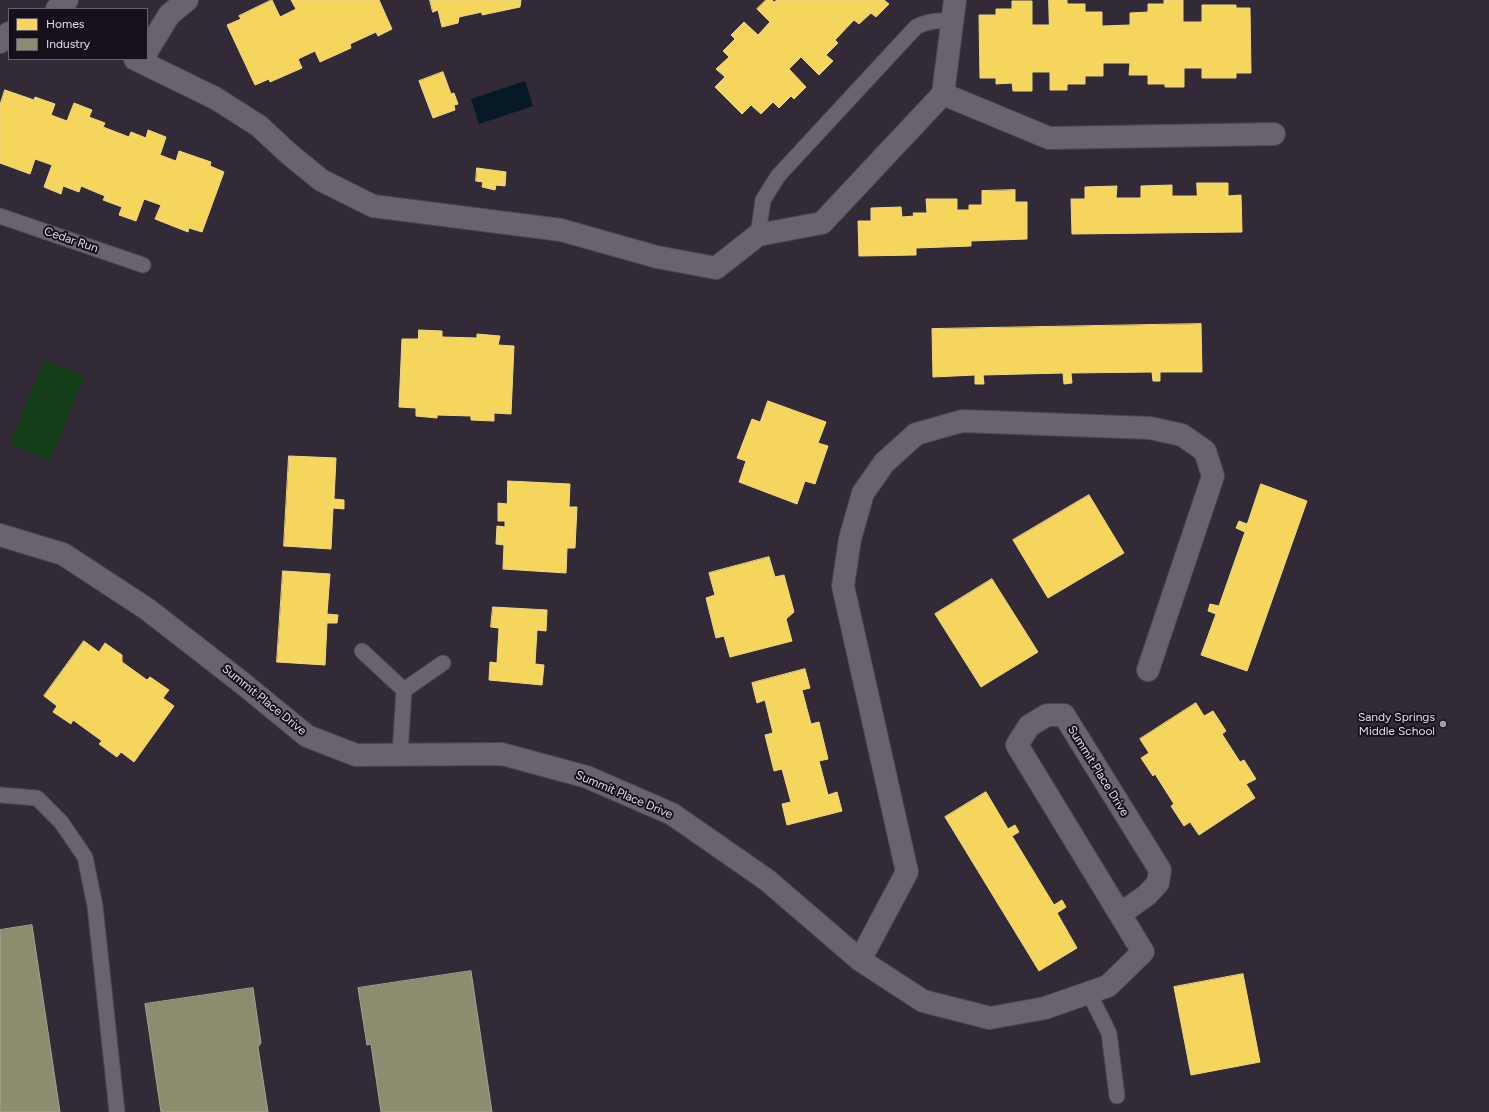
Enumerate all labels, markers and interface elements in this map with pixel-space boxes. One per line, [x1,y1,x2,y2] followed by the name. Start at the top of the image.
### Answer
[8,8,148,60] legend
[46,17,84,31] text: Homes
[46,37,90,51] text: Industry
[42,224,100,256] street label: Cedar Run
[219,662,309,738] street label: Summit Place Drive
[1358,710,1435,738] place label: Sandy Springs Middle School
[1438,719,1448,729] marker: Sandy Springs Middle School
[1064,723,1132,819] street label: Summit Place Drive
[573,768,675,822] street label: Summit Place Drive

